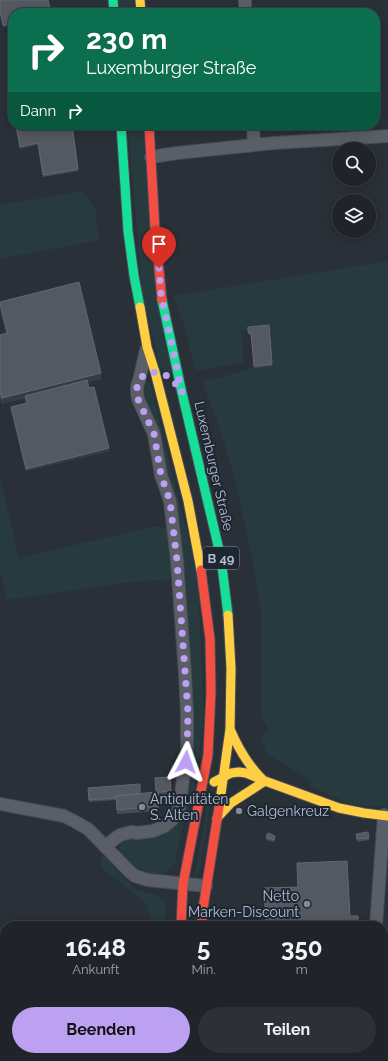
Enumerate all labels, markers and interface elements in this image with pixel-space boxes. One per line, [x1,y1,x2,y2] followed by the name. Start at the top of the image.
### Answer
[86,23,167,56] text: 230 m
[20,24,72,76] icon: right
[86,57,256,78] text: Luxemburger Straße
[64,100,86,122] icon: right
[20,102,56,120] text: Dann
[332,142,376,238] map controls
[332,142,376,186] button: search
[332,194,376,238] button: layers
[142,227,176,268] pin
[148,233,170,255] icon: arrive
[191,400,237,532] street label: Luxemburger Straße
[203,547,239,569] road number: B 49
[165,741,207,783] position arrow
[150,791,229,823] place label: Antiquitäten S. Alten
[137,802,147,812] marker: Antiquitäten S. Alten
[247,803,329,819] place label: Galgenkreuz
[234,806,244,816] marker: Galgenkreuz
[188,888,299,920] place label: Netto Marken-Discount
[302,899,312,909] marker: Netto Marken-Discount
[65,933,126,962] text: 16:48
[197,933,210,962] text: 5
[281,933,323,962] text: 350
[72,962,119,977] text: Ankunft
[191,962,216,977] text: Min.
[296,962,308,977] text: m
[12,1007,190,1053] button: Beenden
[198,1007,376,1053] button: Teilen

